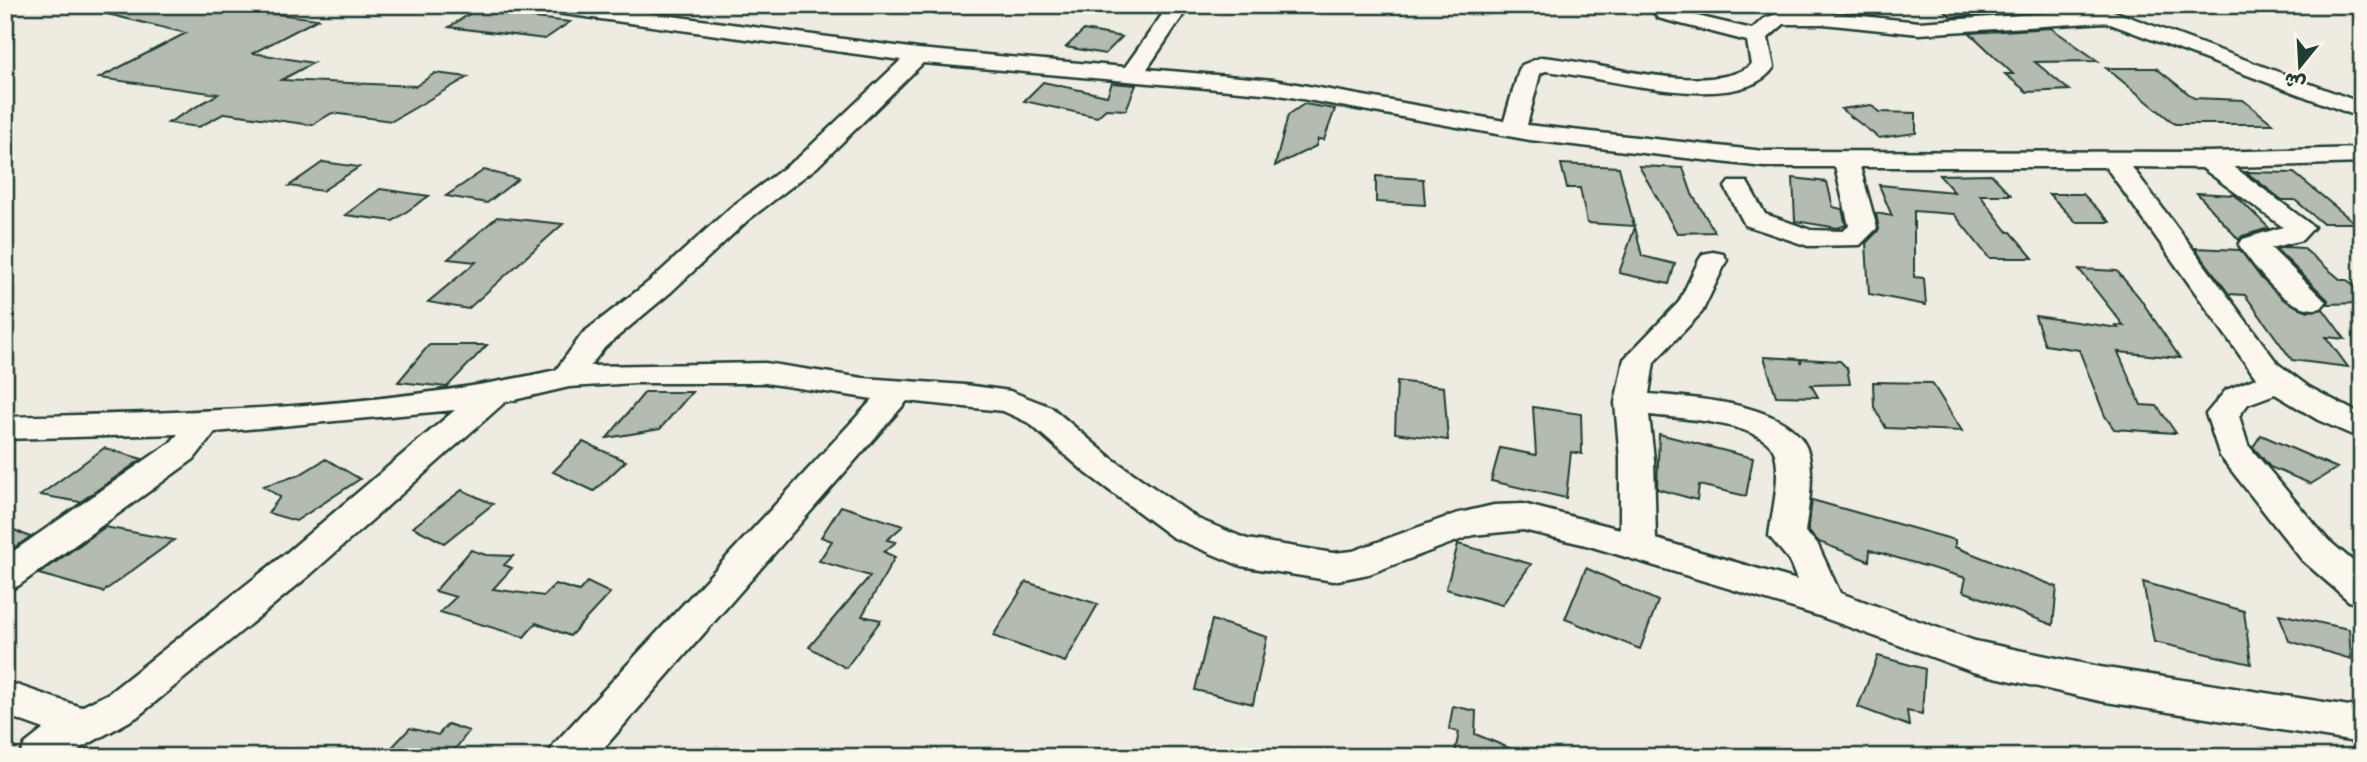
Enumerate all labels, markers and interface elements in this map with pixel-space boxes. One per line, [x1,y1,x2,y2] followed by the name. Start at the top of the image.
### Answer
[2266,32,2336,102] north arrow
[2281,67,2309,97] text: ش

